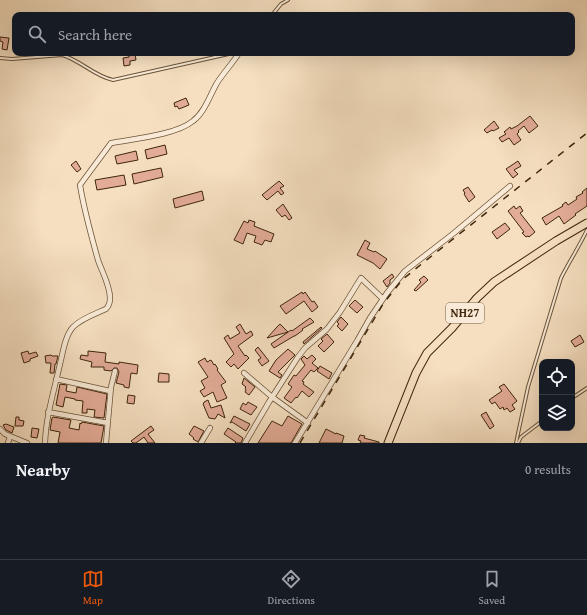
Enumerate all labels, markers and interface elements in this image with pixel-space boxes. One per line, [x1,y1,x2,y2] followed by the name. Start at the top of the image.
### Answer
[12,12,575,56] search box
[26,23,48,45] icon: search
[58,24,132,45] text: Search here
[446,303,484,323] road number: NH27
[539,359,575,431] map controls
[539,359,575,395] button: locate
[539,395,575,431] button: layers
[16,457,70,482] text: Nearby
[525,460,571,479] text: 0 results
[82,568,104,608] tab: Map
[268,568,315,608] tab: Directions
[478,568,505,608] tab: Saved

